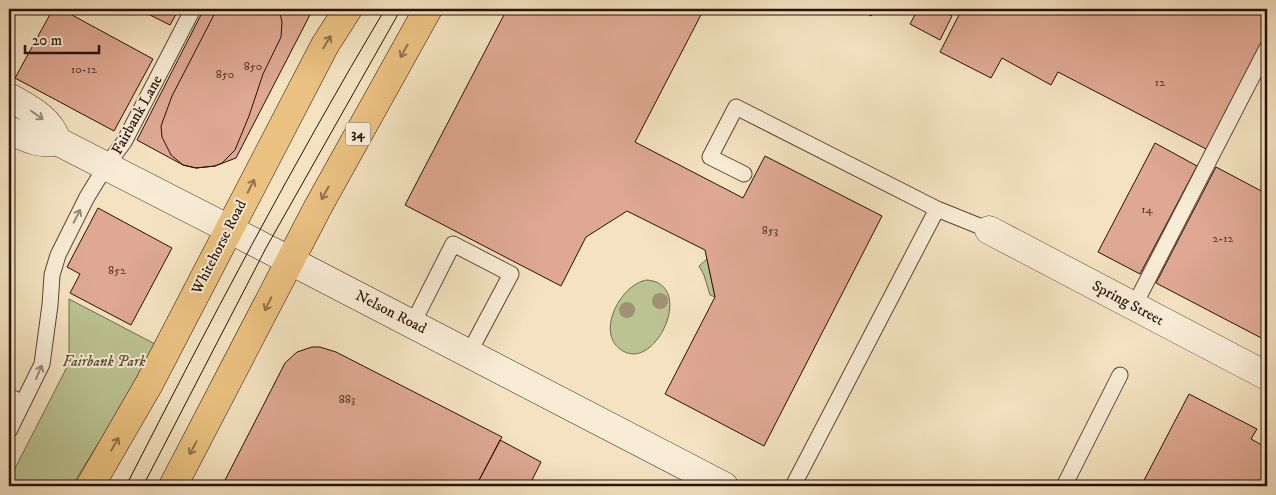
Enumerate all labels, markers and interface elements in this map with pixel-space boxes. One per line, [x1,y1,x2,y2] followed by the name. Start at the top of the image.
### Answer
[25,22,99,54] scale bar
[32,31,62,50] text: 20 m
[323,36,333,50] one-way arrow
[399,44,409,58] one-way arrow
[244,59,262,74] house number: 850
[71,62,97,77] house number: 10-12
[216,67,234,82] house number: 850
[107,72,167,158] street label: Fairbank Lane
[1155,75,1165,90] house number: 12
[30,110,44,120] one-way arrow
[346,122,370,146] road number: 34
[247,179,256,194] one-way arrow
[320,186,330,201] one-way arrow
[187,196,251,298] street label: Whitehorse Road
[1141,202,1154,217] house number: 14
[73,209,82,224] one-way arrow
[762,223,778,238] house number: 853
[1212,231,1234,246] house number: 2-12
[108,263,126,278] house number: 852
[1089,276,1167,330] street label: Spring Street
[352,286,430,338] street label: Nelson Road
[263,296,272,311] one-way arrow
[62,352,146,371] park label: Fairbank Park
[34,365,44,380] one-way arrow
[339,392,355,407] house number: 883
[111,438,121,452] one-way arrow
[188,440,197,455] one-way arrow

